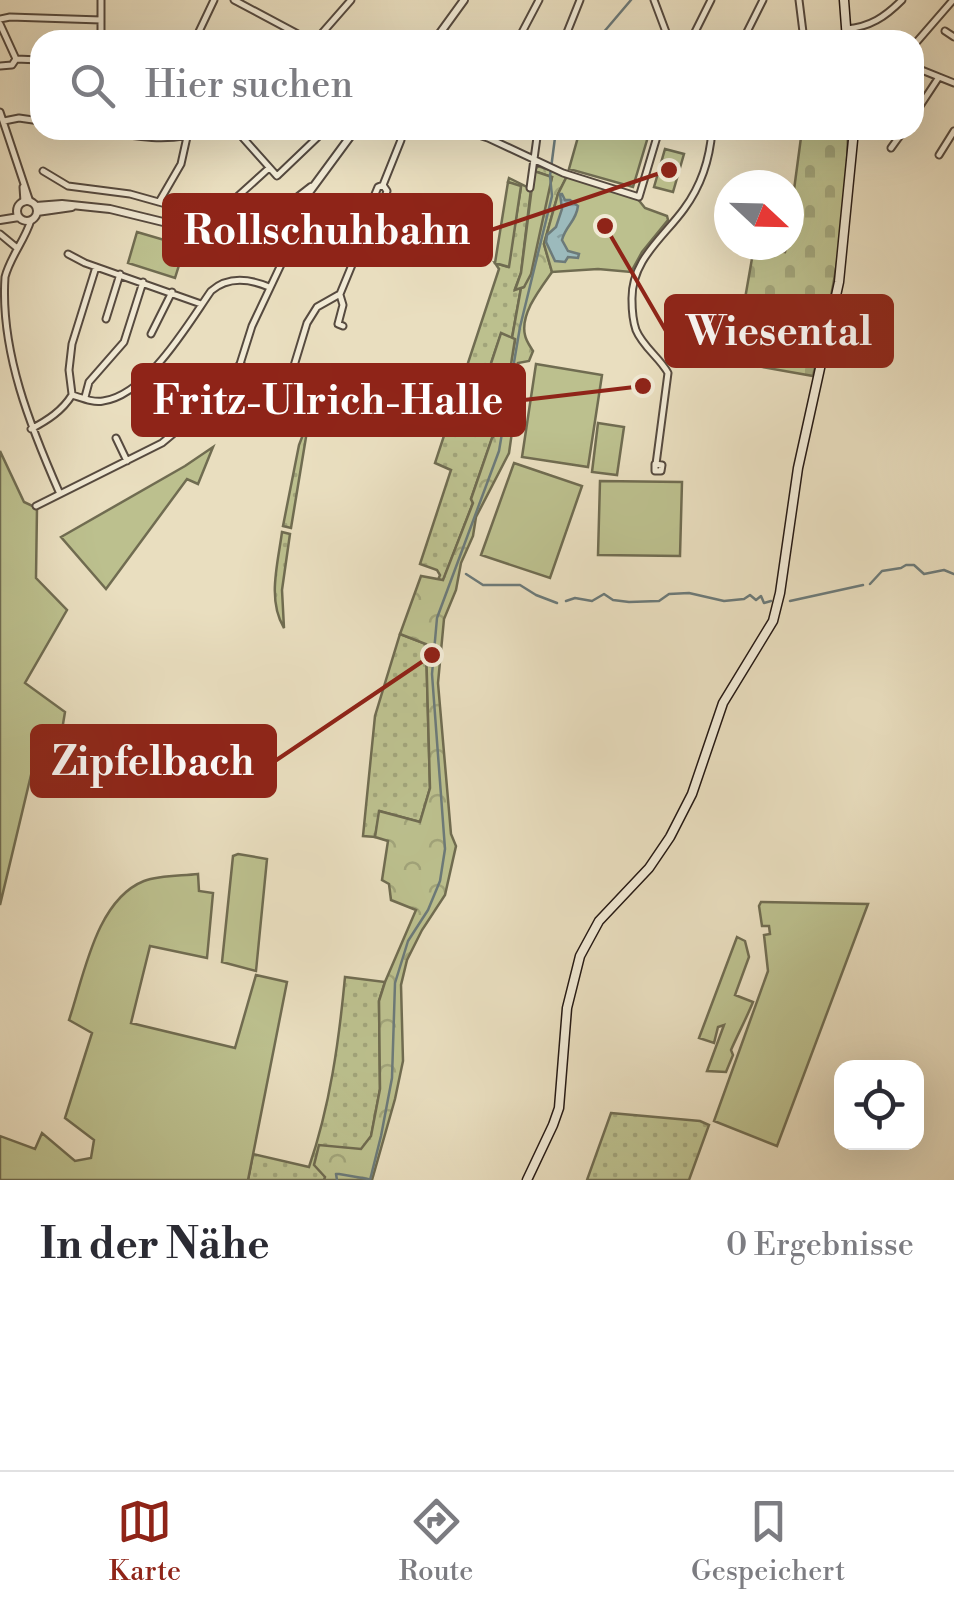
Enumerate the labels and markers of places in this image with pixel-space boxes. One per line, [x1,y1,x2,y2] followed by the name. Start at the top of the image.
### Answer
[164,195,491,265] callout: Rollschuhbahn
[666,296,892,366] callout: Wiesental
[133,365,524,435] callout: Fritz-Ulrich-Halle
[32,726,275,796] callout: Zipfelbach

